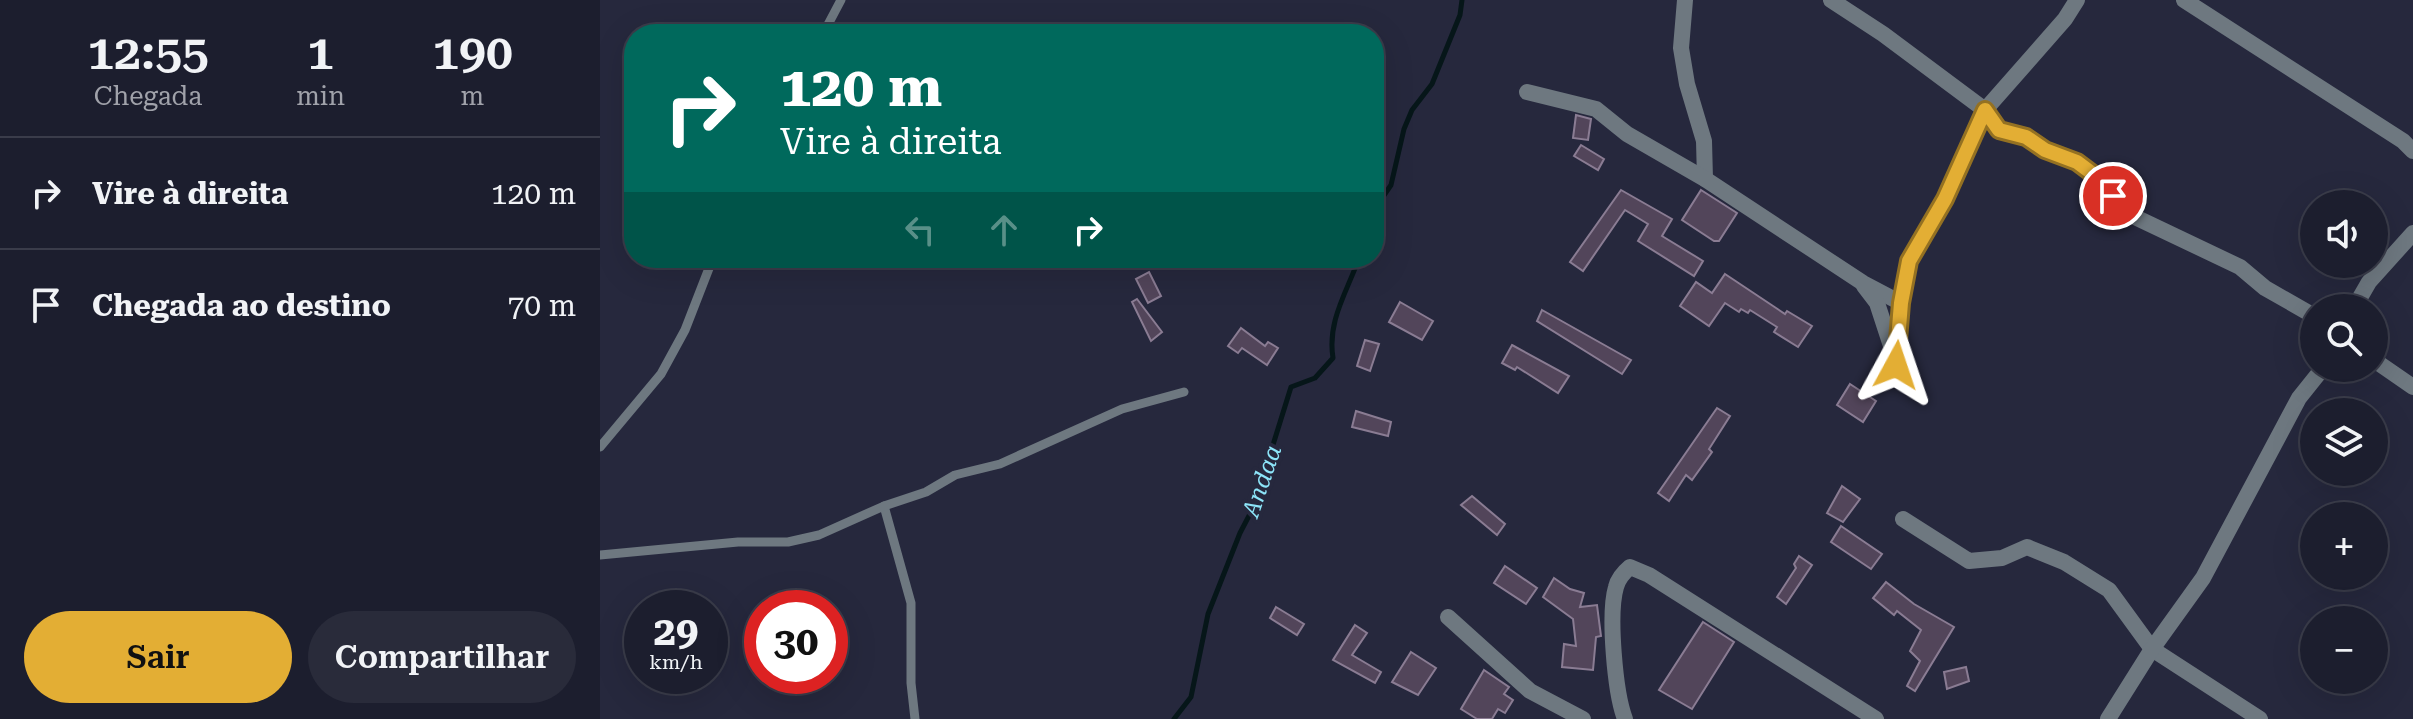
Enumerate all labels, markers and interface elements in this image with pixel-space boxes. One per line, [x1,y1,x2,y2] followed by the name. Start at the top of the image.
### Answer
[87,25,209,81] text: 12:55
[307,25,334,81] text: 1
[432,25,513,81] text: 190
[780,54,942,120] text: 120 m
[648,56,752,160] icon: right
[94,81,202,111] text: Chegada
[296,81,345,111] text: min
[461,81,484,111] text: m
[780,121,1002,163] text: Vire à direita
[2079,162,2147,230] pin
[24,171,68,215] icon: right
[2091,174,2135,218] icon: arrive
[92,176,288,211] text: Vire à direita
[491,176,576,211] text: 120 m
[2300,190,2388,694] map controls
[2300,190,2388,278] button: sound
[898,208,942,252] icon: left
[982,208,1026,252] icon: ahead
[1066,208,1110,252] icon: right
[24,283,68,327] icon: arrive
[92,288,391,323] text: Chegada ao destino
[507,288,576,323] text: 70 m
[2300,294,2388,382] button: search
[1854,323,1938,407] position arrow
[2300,398,2388,486] button: layers
[1236,441,1287,523] water label: Andaa
[2300,502,2388,590] button: +
[744,590,848,694] speed limit sign: 30
[2300,606,2388,694] button: −
[654,608,698,655] text: 29
[24,611,292,703] button: Sair
[308,611,576,703] button: Compartilhar
[649,650,703,674] text: km/h

